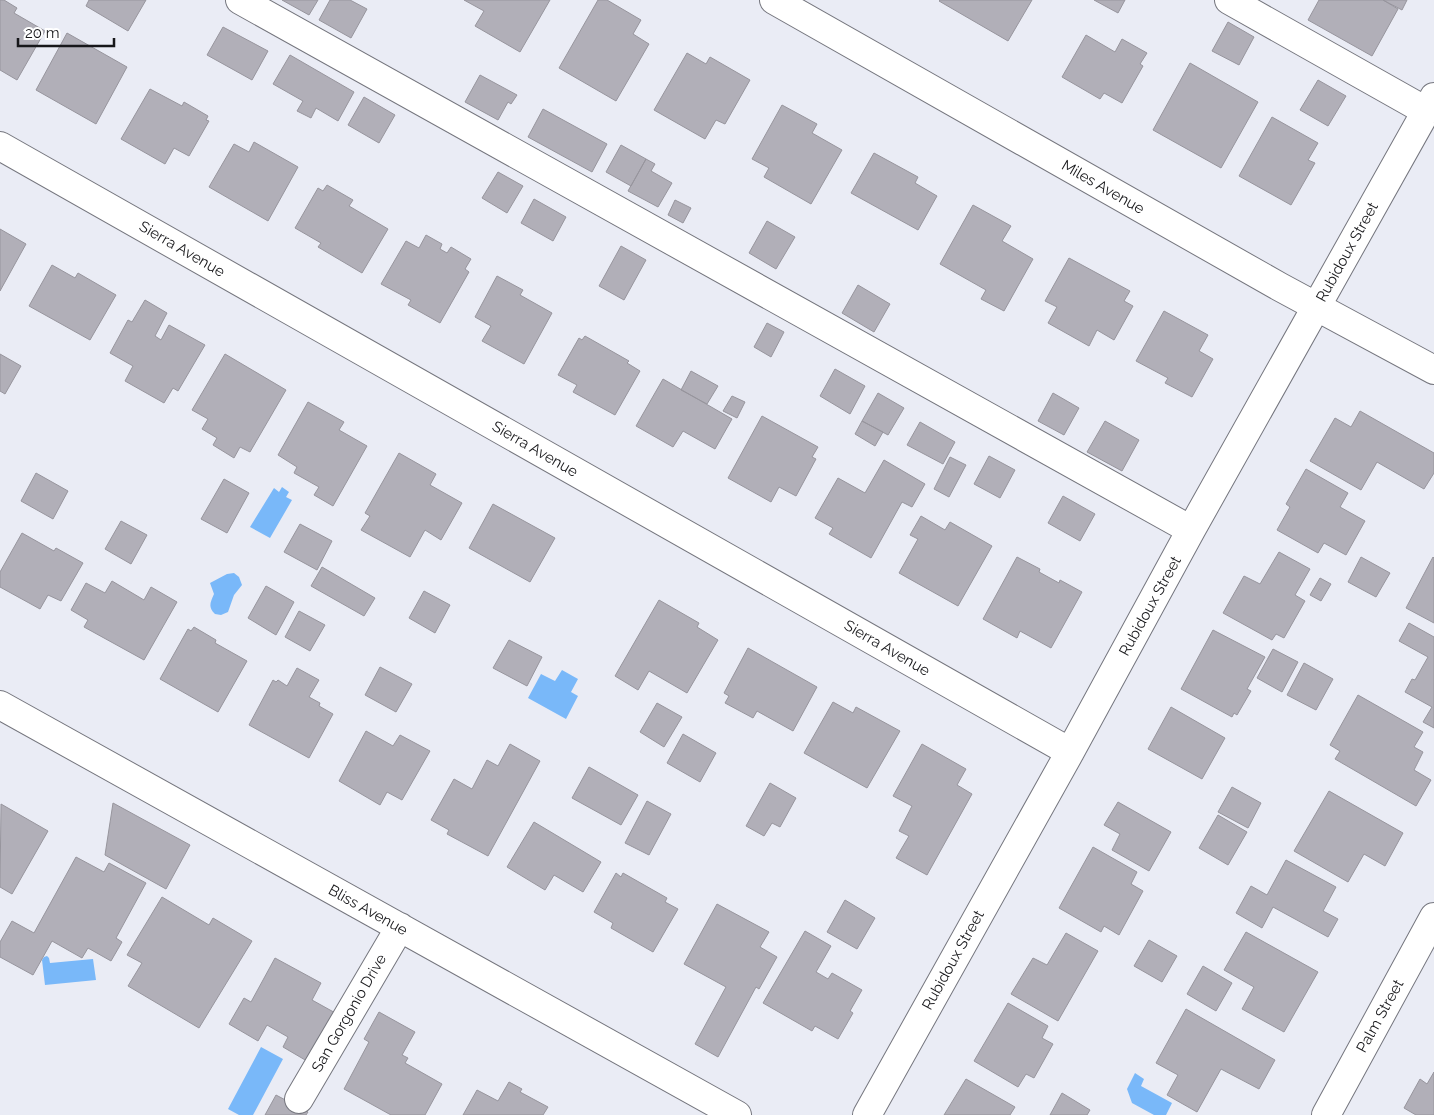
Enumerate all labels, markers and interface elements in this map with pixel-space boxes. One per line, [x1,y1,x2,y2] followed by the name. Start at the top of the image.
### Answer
[18,15,114,47] scale bar
[25,24,60,42] text: 20 m
[1058,156,1148,218] street label: Miles Avenue
[1312,199,1382,305] street label: Rubidoux Street
[136,217,228,281] street label: Sierra Avenue
[489,417,581,481] street label: Sierra Avenue
[1115,553,1185,659] street label: Rubidoux Street
[841,616,933,680] street label: Sierra Avenue
[325,881,411,939] street label: Bliss Avenue
[918,907,988,1013] street label: Rubidoux Street
[308,951,390,1075] street label: San Gorgonio Drive
[1353,976,1407,1056] street label: Palm Street

